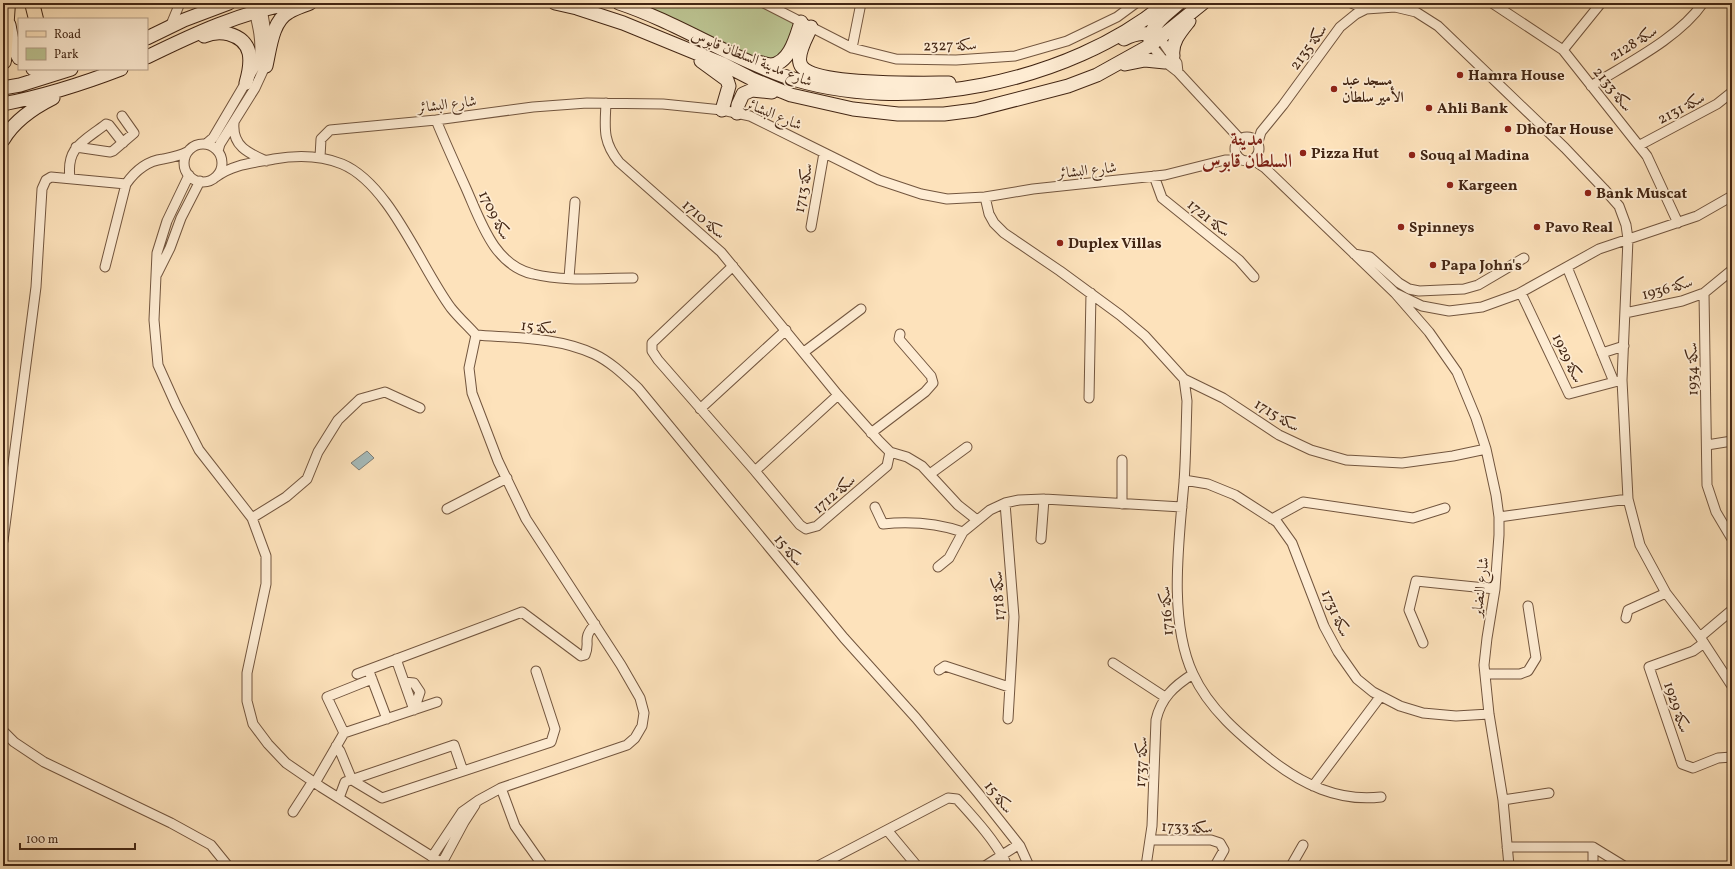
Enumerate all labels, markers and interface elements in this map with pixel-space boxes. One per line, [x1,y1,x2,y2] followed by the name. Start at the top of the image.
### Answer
[18,18,148,70] legend
[1285,21,1333,75] street label: سكة 2135
[1606,21,1662,67] street label: سكة 2128
[687,25,815,94] street label: شارع مدينة السلطان قابوس
[54,27,81,43] text: Road
[923,36,977,57] street label: سكة 2327
[54,47,79,63] text: Park
[1587,63,1637,117] street label: سكة 2133
[1468,66,1565,87] place label: Hamra House
[1455,70,1465,80] marker: Hamra House
[1342,71,1404,109] place label: مسجد عبد الأمير سلطان
[1329,84,1339,94] marker: مسجد عبد الأمير سلطان
[1654,88,1709,131] street label: سكة 2131
[414,91,478,121] street label: شارع البشائر
[740,93,805,138] street label: شارع البشائر
[1437,99,1508,120] place label: Ahli Bank
[1424,103,1434,113] marker: Ahli Bank
[1516,120,1614,141] place label: Dhofar House
[1503,124,1513,134] marker: Dhofar House
[1202,127,1292,175] district label: مدينة السلطان قابوس
[1311,144,1379,165] place label: Pizza Hut
[1420,146,1530,167] place label: Souq al Madina
[1298,148,1308,158] marker: Pizza Hut
[1407,150,1417,160] marker: Souq al Madina
[1055,158,1118,186] street label: شارع البشائر
[790,162,819,215] street label: سكة 1713
[1458,176,1518,197] place label: Kargeen
[1445,180,1455,190] marker: Kargeen
[1596,184,1687,205] place label: Bank Muscat
[472,187,515,244] street label: سكة 1709
[1583,188,1593,198] marker: Bank Muscat
[677,195,729,245] street label: سكة 1710
[1182,195,1234,243] street label: سكة 1721
[1409,218,1475,239] place label: Spinneys
[1545,218,1613,239] place label: Pavo Real
[1396,222,1406,232] marker: Spinneys
[1532,222,1542,232] marker: Pavo Real
[1068,234,1162,255] place label: Duplex Villas
[1055,238,1065,248] marker: Duplex Villas
[1441,256,1522,277] place label: Papa John's
[1428,260,1438,270] marker: Papa John's
[1640,273,1695,306] street label: سكة 1936
[519,316,558,341] street label: سكة 15
[1546,330,1588,387] street label: سكة 1929
[1683,342,1704,396] street label: سكة 1934
[1250,394,1303,438] street label: سكة 1715
[809,471,861,520] street label: سكة 1712
[768,530,808,572] street label: سكة 15
[1467,556,1497,620] street label: شارع النضاير
[988,570,1011,621] street label: سكة 1718
[1155,585,1180,637] street label: سكة 1716
[1315,587,1354,641] street label: سكة 1731
[1657,679,1694,736] street label: سكة 1929
[1131,736,1154,788] street label: سكة 1737
[978,777,1017,819] street label: سكة 15
[1161,817,1213,840] street label: سكة 1733
[20,825,135,851] scale bar
[26,832,59,848] text: 100 m

